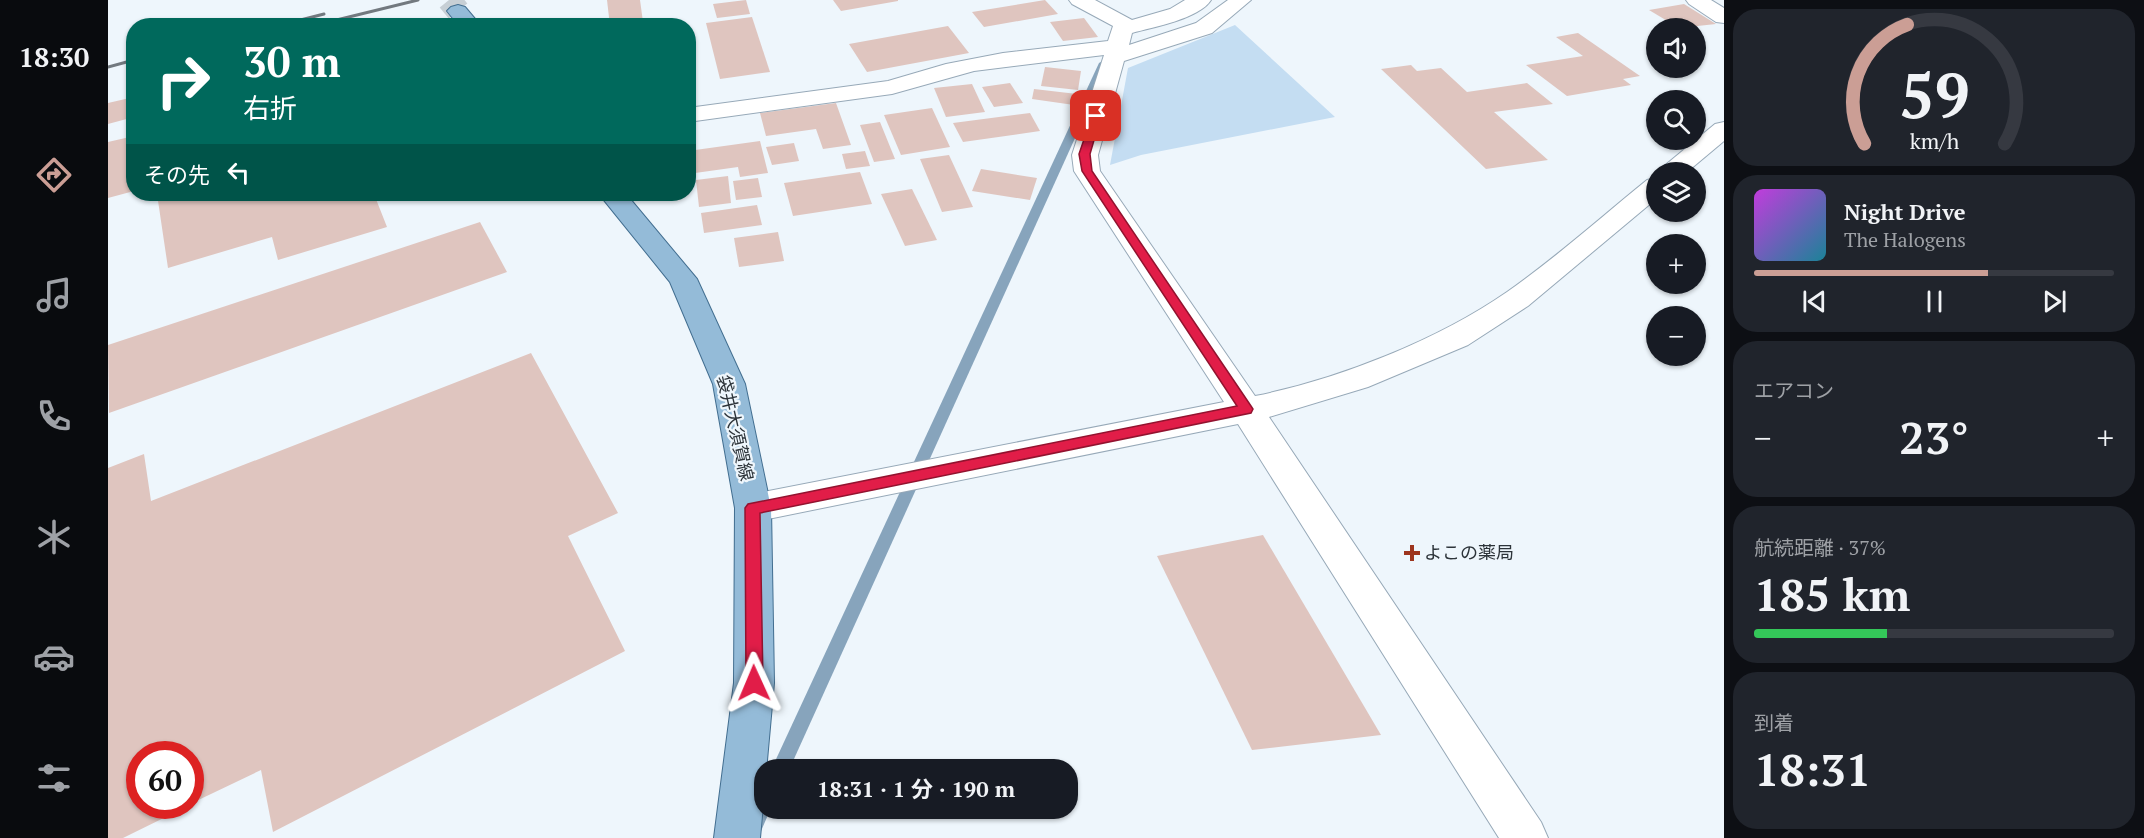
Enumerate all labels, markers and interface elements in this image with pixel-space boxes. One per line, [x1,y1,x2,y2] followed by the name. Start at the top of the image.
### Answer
[1646,18,1706,366] map controls
[1646,18,1706,78] button: sound
[243,33,341,89] text: 30 m
[19,39,89,75] text: 18:30
[144,42,222,120] icon: right
[1899,54,1969,137] text: 59
[243,90,297,126] text: 右折
[1070,90,1121,141] pin
[1646,90,1706,150] button: search
[1079,99,1112,132] icon: arrive
[1909,128,1959,156] text: km/h
[33,154,75,196] icon: directions
[222,156,255,189] icon: left
[144,160,210,189] text: その先
[1646,162,1706,222] button: layers
[1844,197,1966,226] text: Night Drive
[1844,226,1966,253] text: The Halogens
[1646,234,1706,294] button: +
[33,274,75,316] icon: music
[1798,285,1831,318] icon: previous
[1918,285,1951,318] icon: pause
[2038,285,2071,318] icon: next
[1646,306,1706,366] button: −
[712,372,760,483] street label: 袋井大須賀線
[1754,377,1834,404] text: エアコン
[33,395,75,437] icon: phone
[1899,407,1969,467] text: 23°
[1754,416,1772,459] text: −
[2096,416,2114,459] text: +
[33,516,75,558] icon: climate
[1754,534,1886,561] text: 航続距離 · 37%
[1424,540,1514,564] place label: よこの薬局
[1405,546,1419,560] marker: よこの薬局
[1754,564,1910,624] text: 185 km
[33,636,75,678] icon: car
[722,651,786,715] position arrow
[1754,709,1794,736] text: 到着
[1754,739,1871,799] text: 18:31
[126,741,204,819] speed limit sign: 60
[33,757,75,799] icon: filters
[817,774,1015,803] text: 18:31 · 1 分 · 190 m

